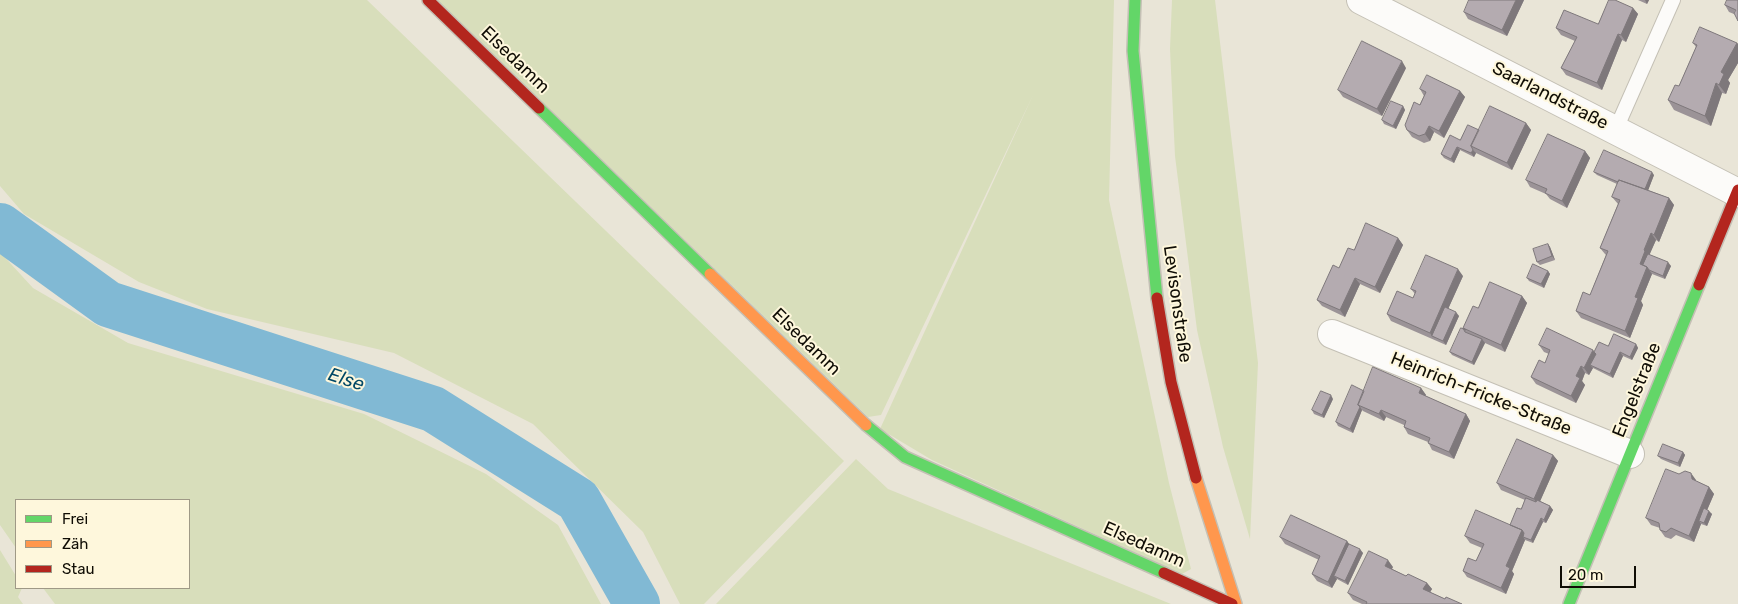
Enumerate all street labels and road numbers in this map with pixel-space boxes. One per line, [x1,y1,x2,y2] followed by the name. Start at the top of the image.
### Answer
[476,22,554,98] street label: Elsedamm
[1488,57,1612,135] street label: Saarlandstraße
[1158,244,1196,364] street label: Levisonstraße
[767,304,845,380] street label: Elsedamm
[1608,339,1666,441] street label: Engelstraße
[1387,348,1575,440] street label: Heinrich-Fricke-Straße
[1100,517,1188,573] street label: Elsedamm

